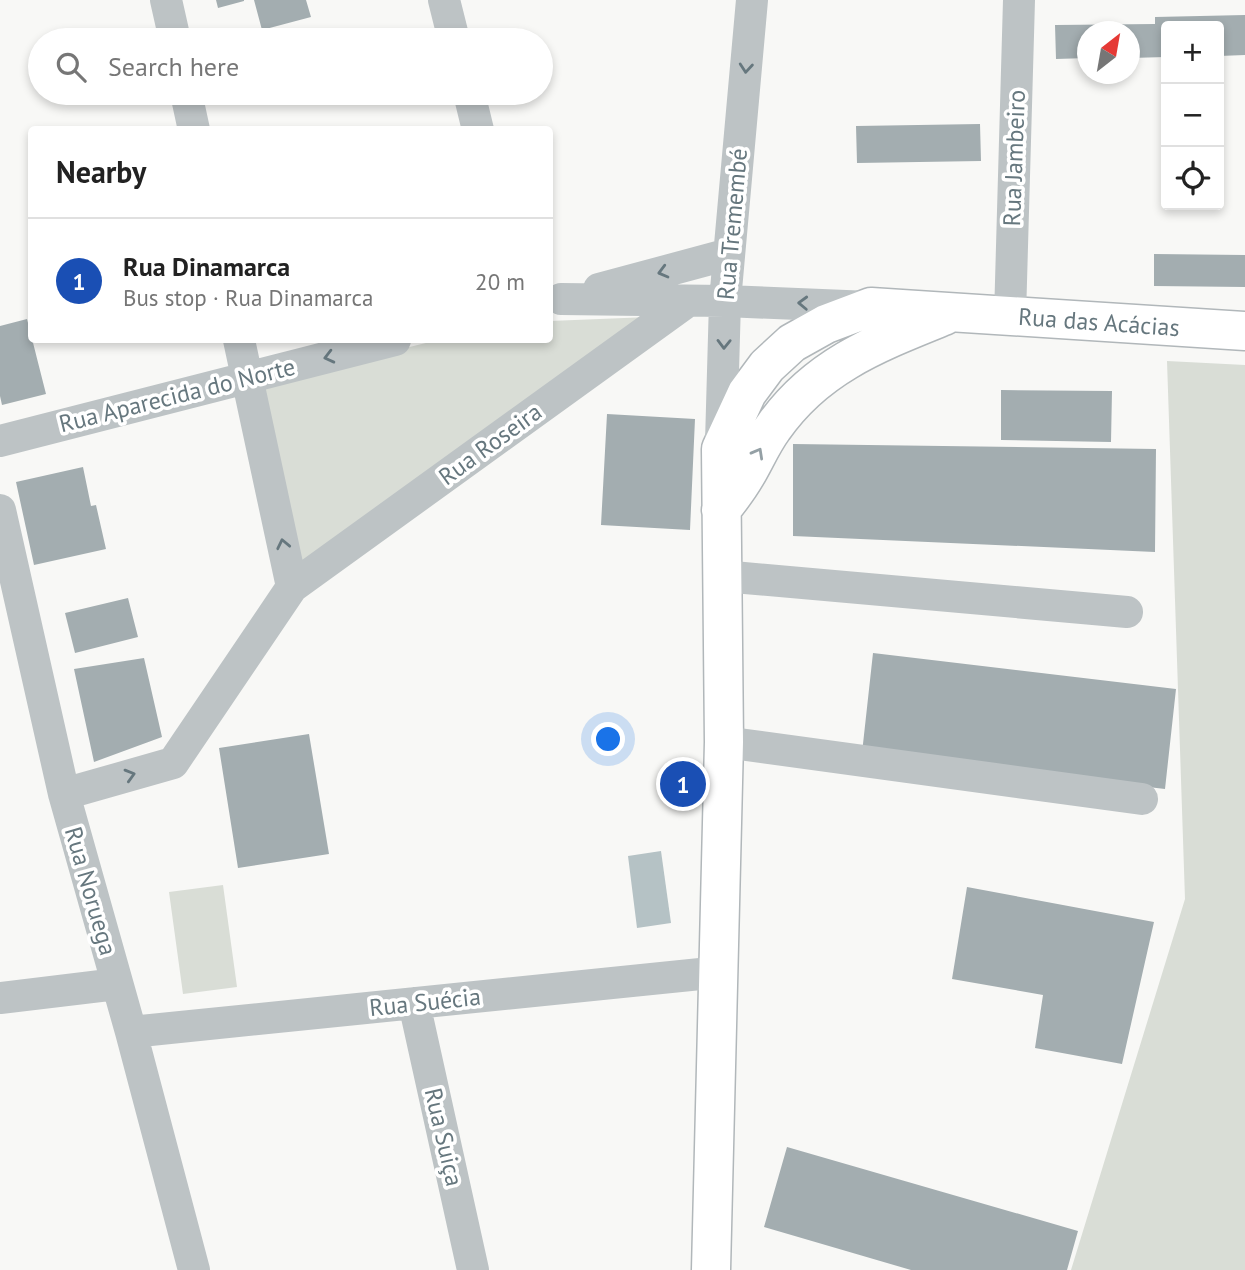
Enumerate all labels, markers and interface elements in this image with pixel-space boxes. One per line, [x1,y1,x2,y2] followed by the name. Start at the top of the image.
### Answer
[1077,21,1140,84] north arrow
[1161,21,1224,210] map controls
[1161,21,1224,84] button: +
[28,28,553,105] search box
[52,48,90,86] icon: search
[108,50,239,83] text: Search here
[739,63,754,74] one-way arrow
[1161,84,1224,147] button: −
[996,89,1032,227] street label: Rua Jambeiro
[710,147,754,301] street label: Rua Tremembé
[1161,147,1224,210] button: locate
[56,152,146,191] text: Nearby
[123,250,290,283] text: Rua Dinamarca
[658,264,670,278] one-way arrow
[72,267,86,296] text: 1
[475,267,525,296] text: 20 m
[123,283,373,312] text: Bus stop · Rua Dinamarca
[797,295,808,310] one-way arrow
[1017,301,1181,343] street label: Rua das Acácias
[716,338,731,349] one-way arrow
[323,348,335,363] one-way arrow
[56,351,298,439] street label: Rua Aparecida do Norte
[432,396,548,492] street label: Rua Roseira
[750,448,763,460] one-way arrow
[276,538,291,550] one-way arrow
[591,722,625,756] your location
[660,758,706,810] pin: 1
[124,769,136,783] one-way arrow
[58,823,124,959] street label: Rua Noruega
[368,981,482,1023] street label: Rua Suécia
[418,1085,470,1189] street label: Rua Suiça

